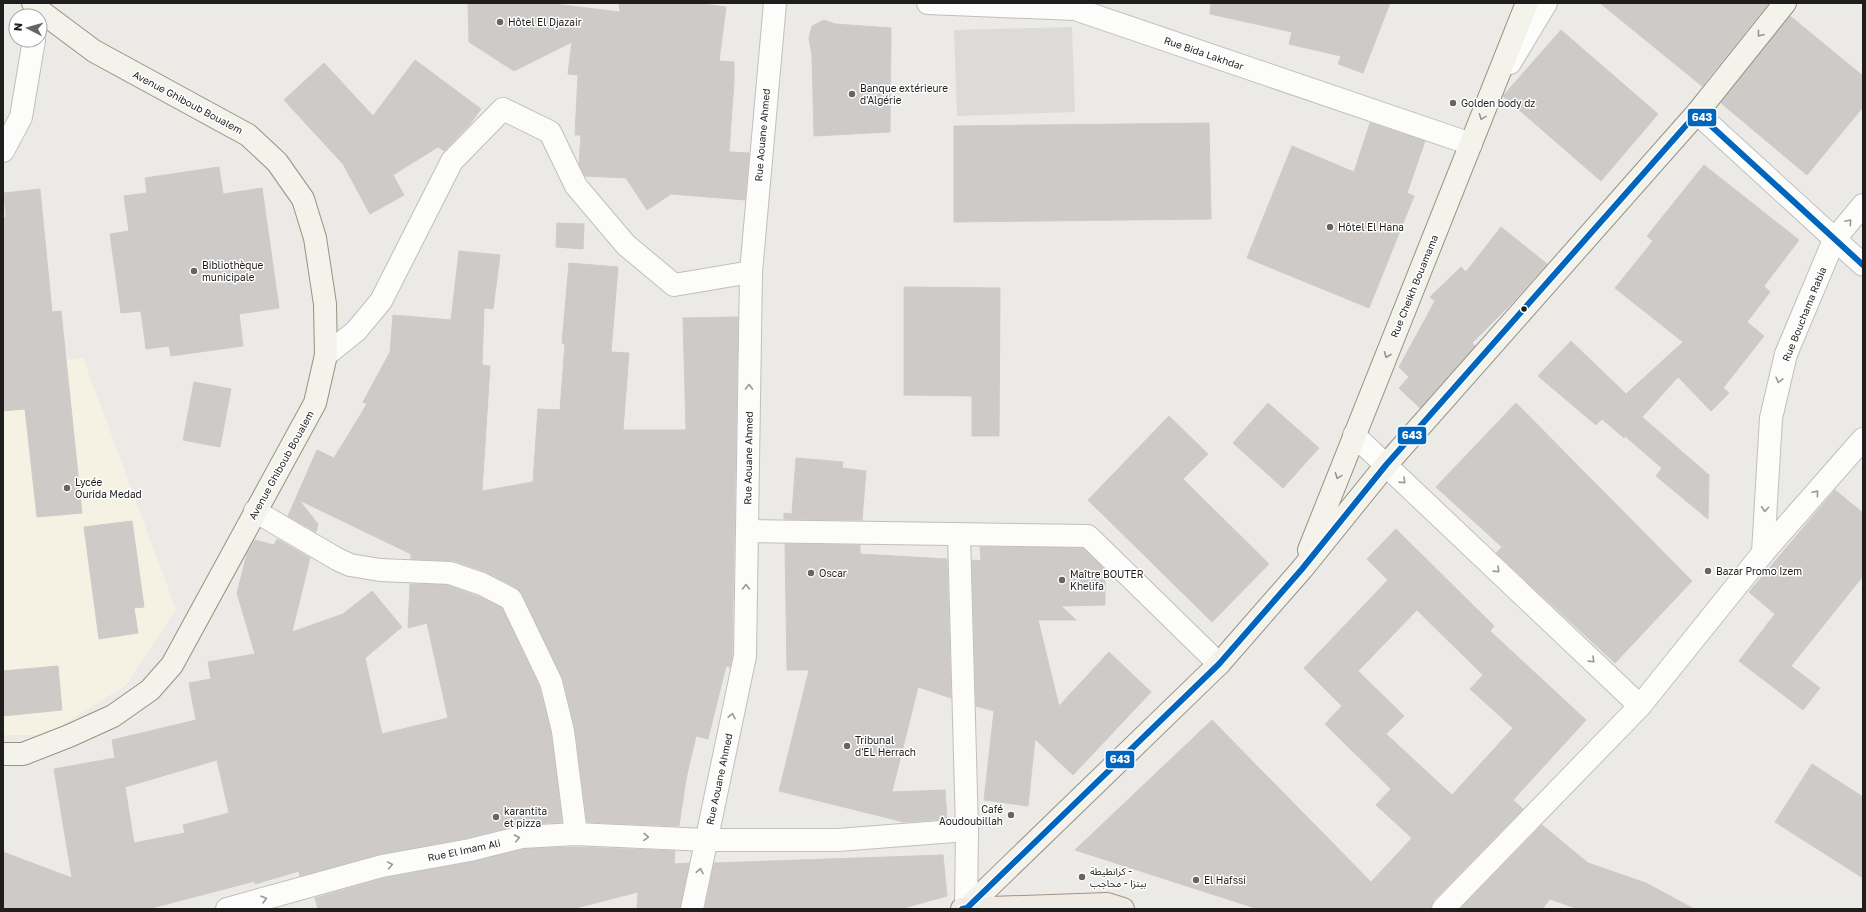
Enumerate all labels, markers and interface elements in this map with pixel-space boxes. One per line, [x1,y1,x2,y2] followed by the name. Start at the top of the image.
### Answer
[8,8,48,48] north arrow
[508,16,582,28] place label: Hôtel El Djazair
[495,17,505,27] marker: Hôtel El Djazair
[11,22,24,32] text: N
[1758,29,1765,36] one-way arrow
[1163,34,1246,72] street label: Rue Bida Lakhdar
[131,68,245,136] street label: Avenue Ghiboub Boualem
[860,82,948,106] place label: Banque extérieure d'Algérie
[752,88,772,182] street label: Rue Aouane Ahmed
[847,89,857,99] marker: Banque extérieure d'Algérie
[1461,97,1535,109] place label: Golden body dz
[1448,98,1458,108] marker: Golden body dz
[1687,108,1717,127] line badge: 643
[1692,110,1713,123] text: 643
[1478,114,1486,121] one-way arrow
[1844,220,1851,227] one-way arrow
[1338,221,1404,233] place label: Hôtel El Hana
[1325,222,1335,232] marker: Hôtel El Hana
[1388,233,1440,339] street label: Rue Cheikh Bouamama
[202,259,264,283] place label: Bibliothèque municipale
[1780,265,1828,363] street label: Rue Bouchama Rabia
[189,266,199,276] marker: Bibliothèque municipale
[1519,304,1529,314] unlabelled marker
[1383,352,1391,359] one-way arrow
[1775,376,1784,383] one-way arrow
[745,384,753,390] one-way arrow
[246,408,316,522] street label: Avenue Ghiboub Boualem
[741,411,755,505] street label: Rue Aouane Ahmed
[1397,426,1427,445] line badge: 643
[1402,428,1423,441] text: 643
[1335,472,1343,479] one-way arrow
[75,476,142,500] place label: Lycée Ourida Medad
[1398,476,1406,484] one-way arrow
[62,483,72,493] marker: Lycée Ourida Medad
[1811,490,1818,497] one-way arrow
[1761,506,1770,512] one-way arrow
[1492,565,1500,573] one-way arrow
[1716,565,1802,577] place label: Bazar Promo Izem
[1703,566,1713,576] marker: Bazar Promo Izem
[819,567,847,579] place label: Oscar
[806,568,816,578] marker: Oscar
[1070,568,1144,592] place label: Maître BOUTER Khelifa
[1057,575,1067,585] marker: Maître BOUTER Khelifa
[742,584,750,590] one-way arrow
[1587,655,1594,662] one-way arrow
[728,713,736,719] one-way arrow
[703,732,735,826] street label: Rue Aouane Ahmed
[855,734,916,758] place label: Tribunal d'EL Herrach
[842,741,852,751] marker: Tribunal d'EL Herrach
[1105,750,1135,769] line badge: 643
[1110,752,1131,765] text: 643
[939,803,1003,827] place label: Café Aoudoubillah
[504,805,547,829] place label: karantita et pizza
[1006,810,1016,820] marker: Café Aoudoubillah
[491,812,501,822] marker: karantita et pizza
[643,833,649,842] one-way arrow
[514,835,520,843] one-way arrow
[426,836,502,864] street label: Rue El Imam Ali
[386,861,393,869] one-way arrow
[1090,865,1147,890] place label: كرانطيطة - بيتزا - محاجب
[696,868,704,874] one-way arrow
[1077,872,1087,882] marker: كرانطيطة - بيتزا - محاجب
[1204,874,1246,886] place label: El Hafssi
[1191,875,1201,885] marker: El Hafssi
[261,895,267,903] one-way arrow

